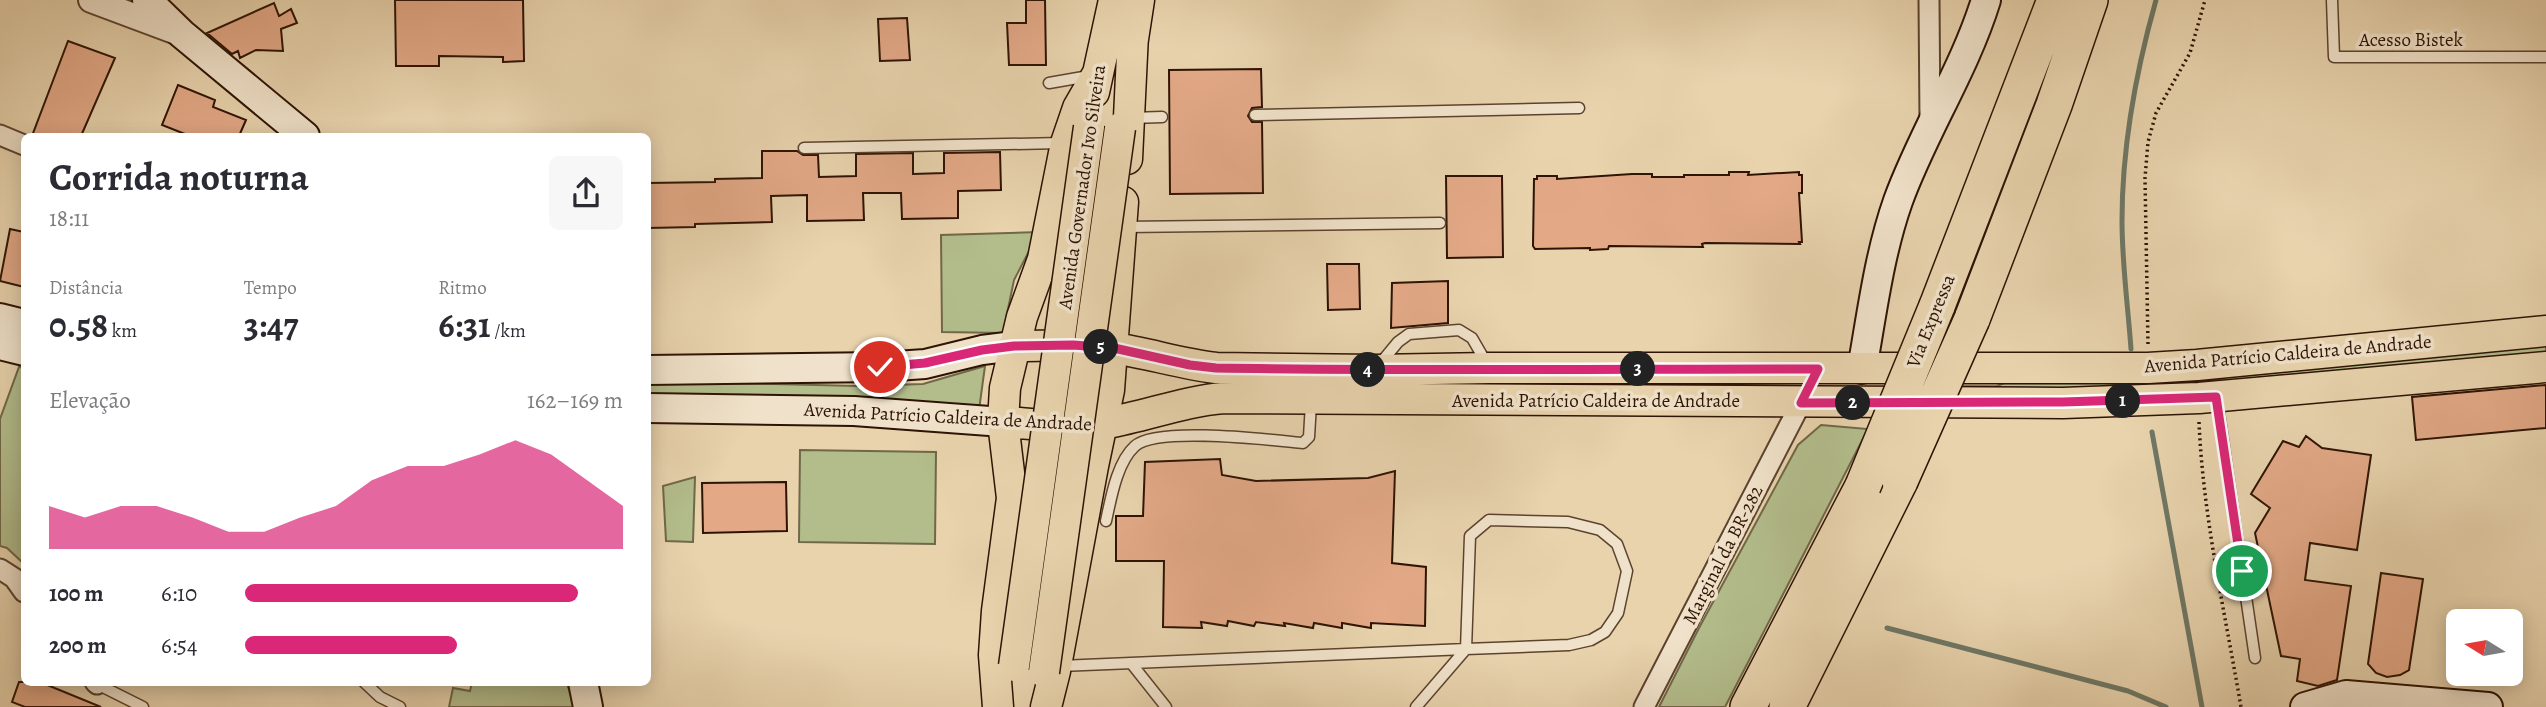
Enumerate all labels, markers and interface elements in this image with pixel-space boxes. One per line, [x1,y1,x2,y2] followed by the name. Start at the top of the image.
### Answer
[2358,27,2464,53] street label: Acesso Bistek
[1052,63,1112,312] street label: Avenida Governador Ivo Silveira
[49,151,309,203] text: Corrida noturna
[549,156,623,230] button: share
[49,203,89,234] text: 18:11
[1900,270,1962,373] street label: Via Expressa
[49,275,123,301] text: Distância
[244,275,297,301] text: Tempo
[438,275,487,301] text: Ritmo
[49,301,108,349] text: 0.58
[244,301,298,349] text: 3:47
[438,301,491,349] text: 6:31
[108,318,137,344] text: km
[491,318,526,344] text: /km
[2142,328,2433,380] street label: Avenida Patrício Caldeira de Andrade
[1084,330,1118,364] pin: 5
[1096,333,1105,359] text: 5
[850,337,910,397] pin
[861,348,899,386] icon: check
[1350,352,1386,388] pin: 4
[1620,352,1656,386] pin: 3
[1633,355,1642,381] text: 3
[1363,356,1372,382] text: 4
[2106,384,2140,418] pin: 1
[49,385,131,416] text: Elevação
[527,385,623,416] text: 162–169 m
[1836,386,1870,420] pin: 2
[2119,387,2126,413] text: 1
[1451,388,1740,414] street label: Avenida Patrício Caldeira de Andrade
[1848,389,1857,415] text: 2
[802,396,1093,438] street label: Avenida Patrício Caldeira de Andrade
[1677,481,1769,629] street label: Marginal da BR-282
[2212,541,2272,601] pin
[2223,552,2261,590] icon: arrive
[49,578,104,609] text: 100 m
[161,578,197,609] text: 6:10
[2446,609,2524,686] north arrow
[2446,609,2523,686] map controls
[49,630,107,661] text: 200 m
[161,630,197,661] text: 6:54

